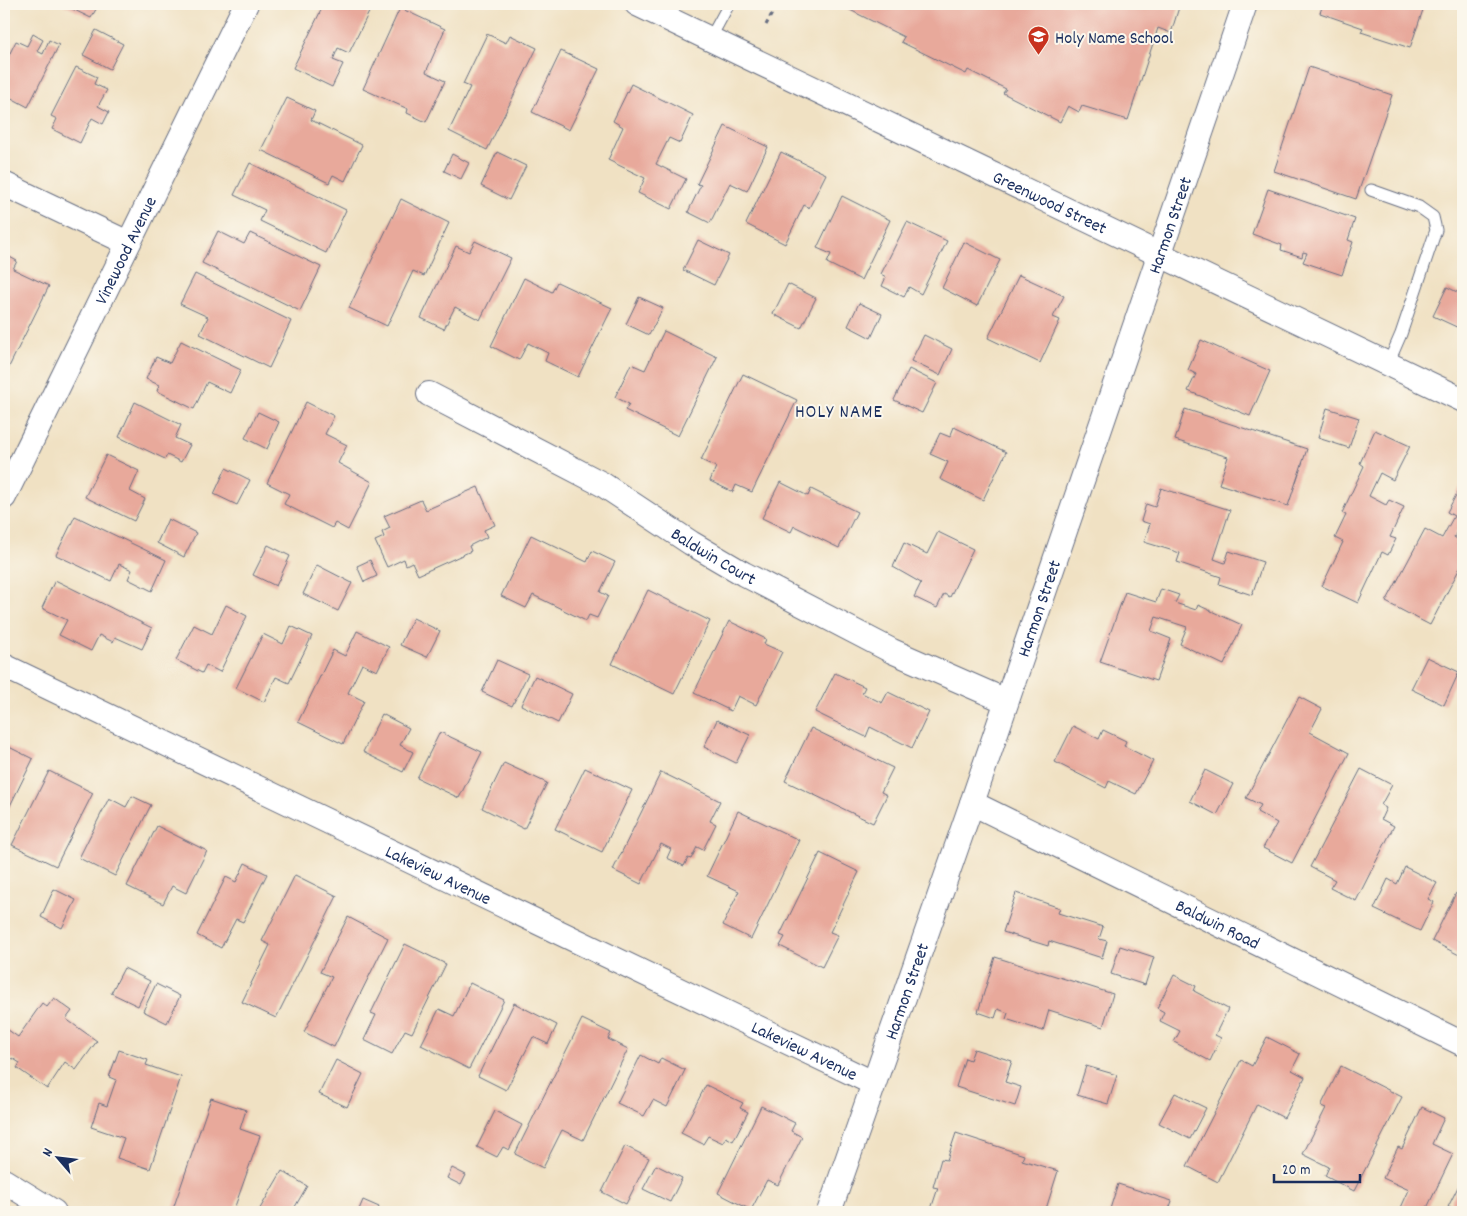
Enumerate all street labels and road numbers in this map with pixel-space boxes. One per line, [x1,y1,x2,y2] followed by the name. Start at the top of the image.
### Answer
[988,166,1111,242] street label: Greenwood Street
[1144,174,1200,278] street label: Harmon Street
[90,193,165,310] street label: Vinewood Avenue
[665,523,760,593] street label: Baldwin Court
[1013,557,1069,661] street label: Harmon Street
[380,841,495,913] street label: Lakeview Avenue
[1171,895,1263,957] street label: Baldwin Road
[880,940,937,1044] street label: Harmon Street
[746,1016,861,1089] street label: Lakeview Avenue

